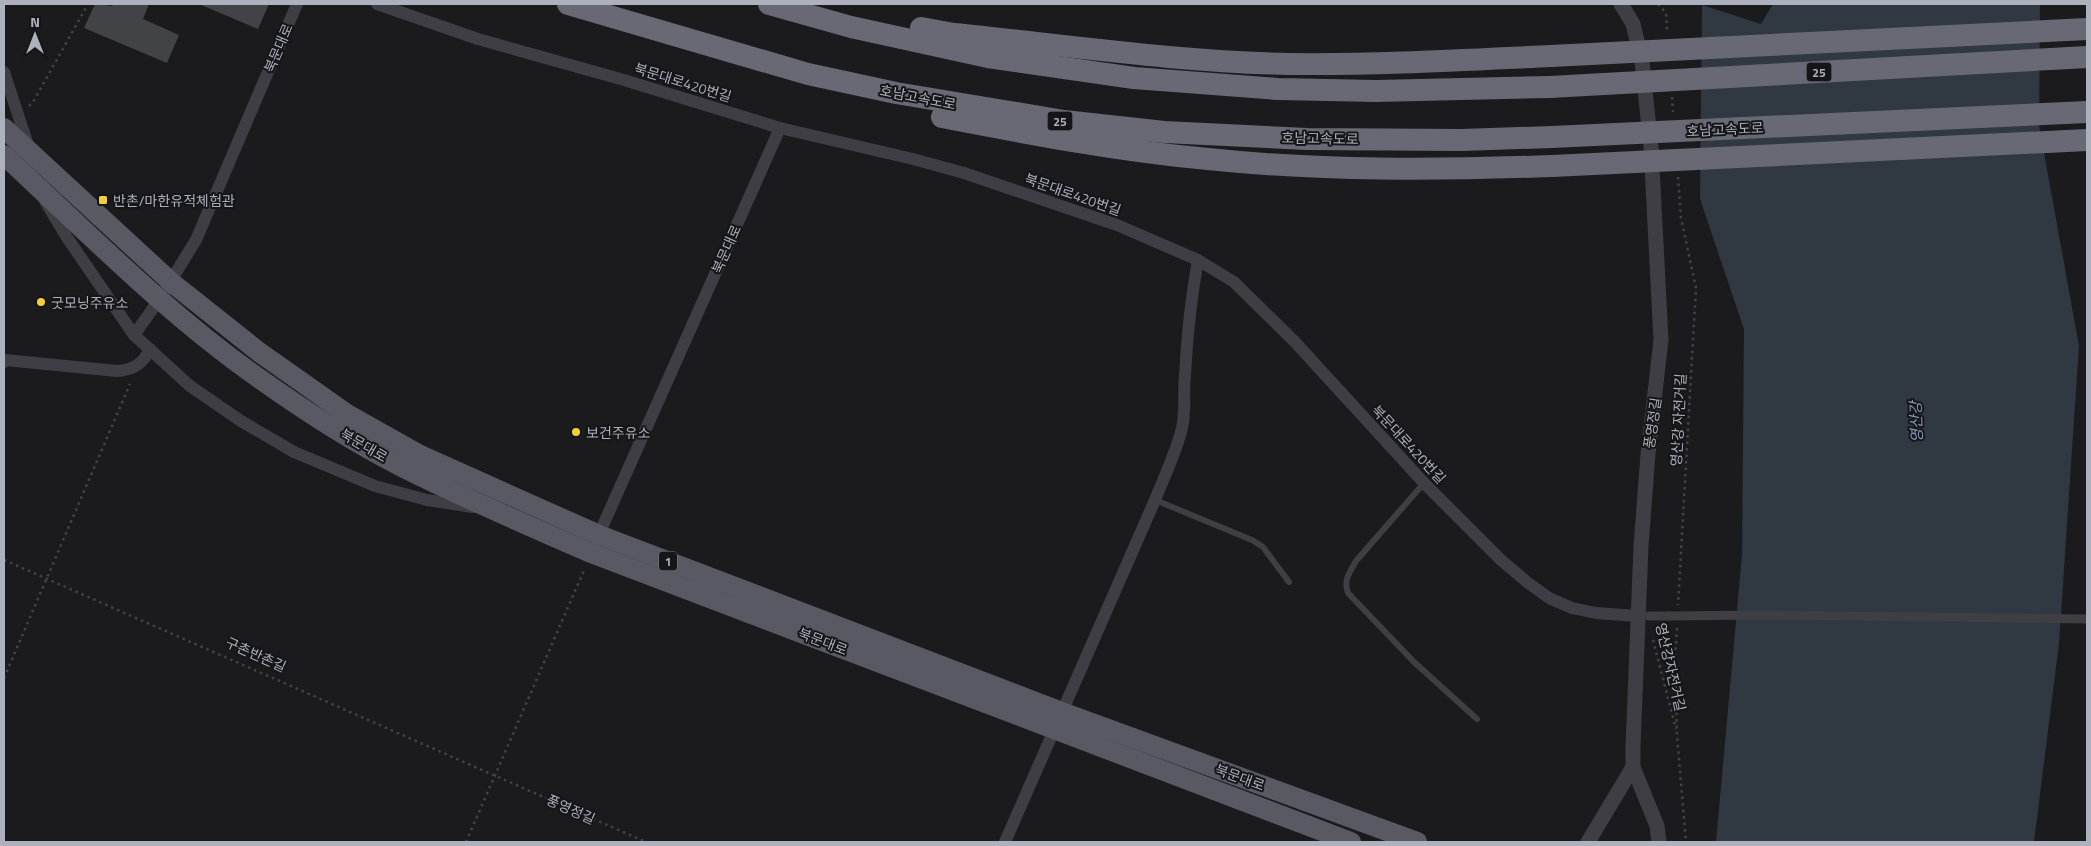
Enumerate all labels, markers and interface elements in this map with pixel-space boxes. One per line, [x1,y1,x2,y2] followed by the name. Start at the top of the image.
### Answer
[10,10,60,60] north arrow
[30,11,40,32] text: N
[258,20,298,76] street label: 북문대로
[632,57,734,107] street label: 북문대로420번길
[1806,62,1832,82] road number: 25
[878,79,958,115] street label: 호남고속도로
[1048,112,1072,130] road number: 25
[1686,116,1764,142] street label: 호남고속도로
[1281,127,1359,149] street label: 호남고속도로
[1022,168,1124,220] street label: 북문대로420번길
[113,190,235,211] place label: 반촌/마한유적체험관
[97,194,109,206] marker: 반촌/마한유적체험관
[706,221,746,277] street label: 북문대로
[51,292,128,313] place label: 굿모닝주유소
[35,296,47,308] marker: 굿모닝주유소
[1665,373,1691,467] street label: 영산강 자전거길
[1638,396,1666,450] street label: 풍영정길
[1904,399,1928,443] water label: 영산강
[1367,400,1451,488] street label: 북문대로420번길
[586,422,651,443] place label: 보건주유소
[336,423,392,467] street label: 북문대로
[570,426,582,438] marker: 보건주유소
[659,552,677,570] road number: 1
[1651,621,1691,713] street label: 영산강자전거길
[795,622,851,660] street label: 북문대로
[222,631,290,677] street label: 구촌반촌길
[1212,758,1268,796] street label: 북문대로
[543,789,599,829] street label: 풍영정길

